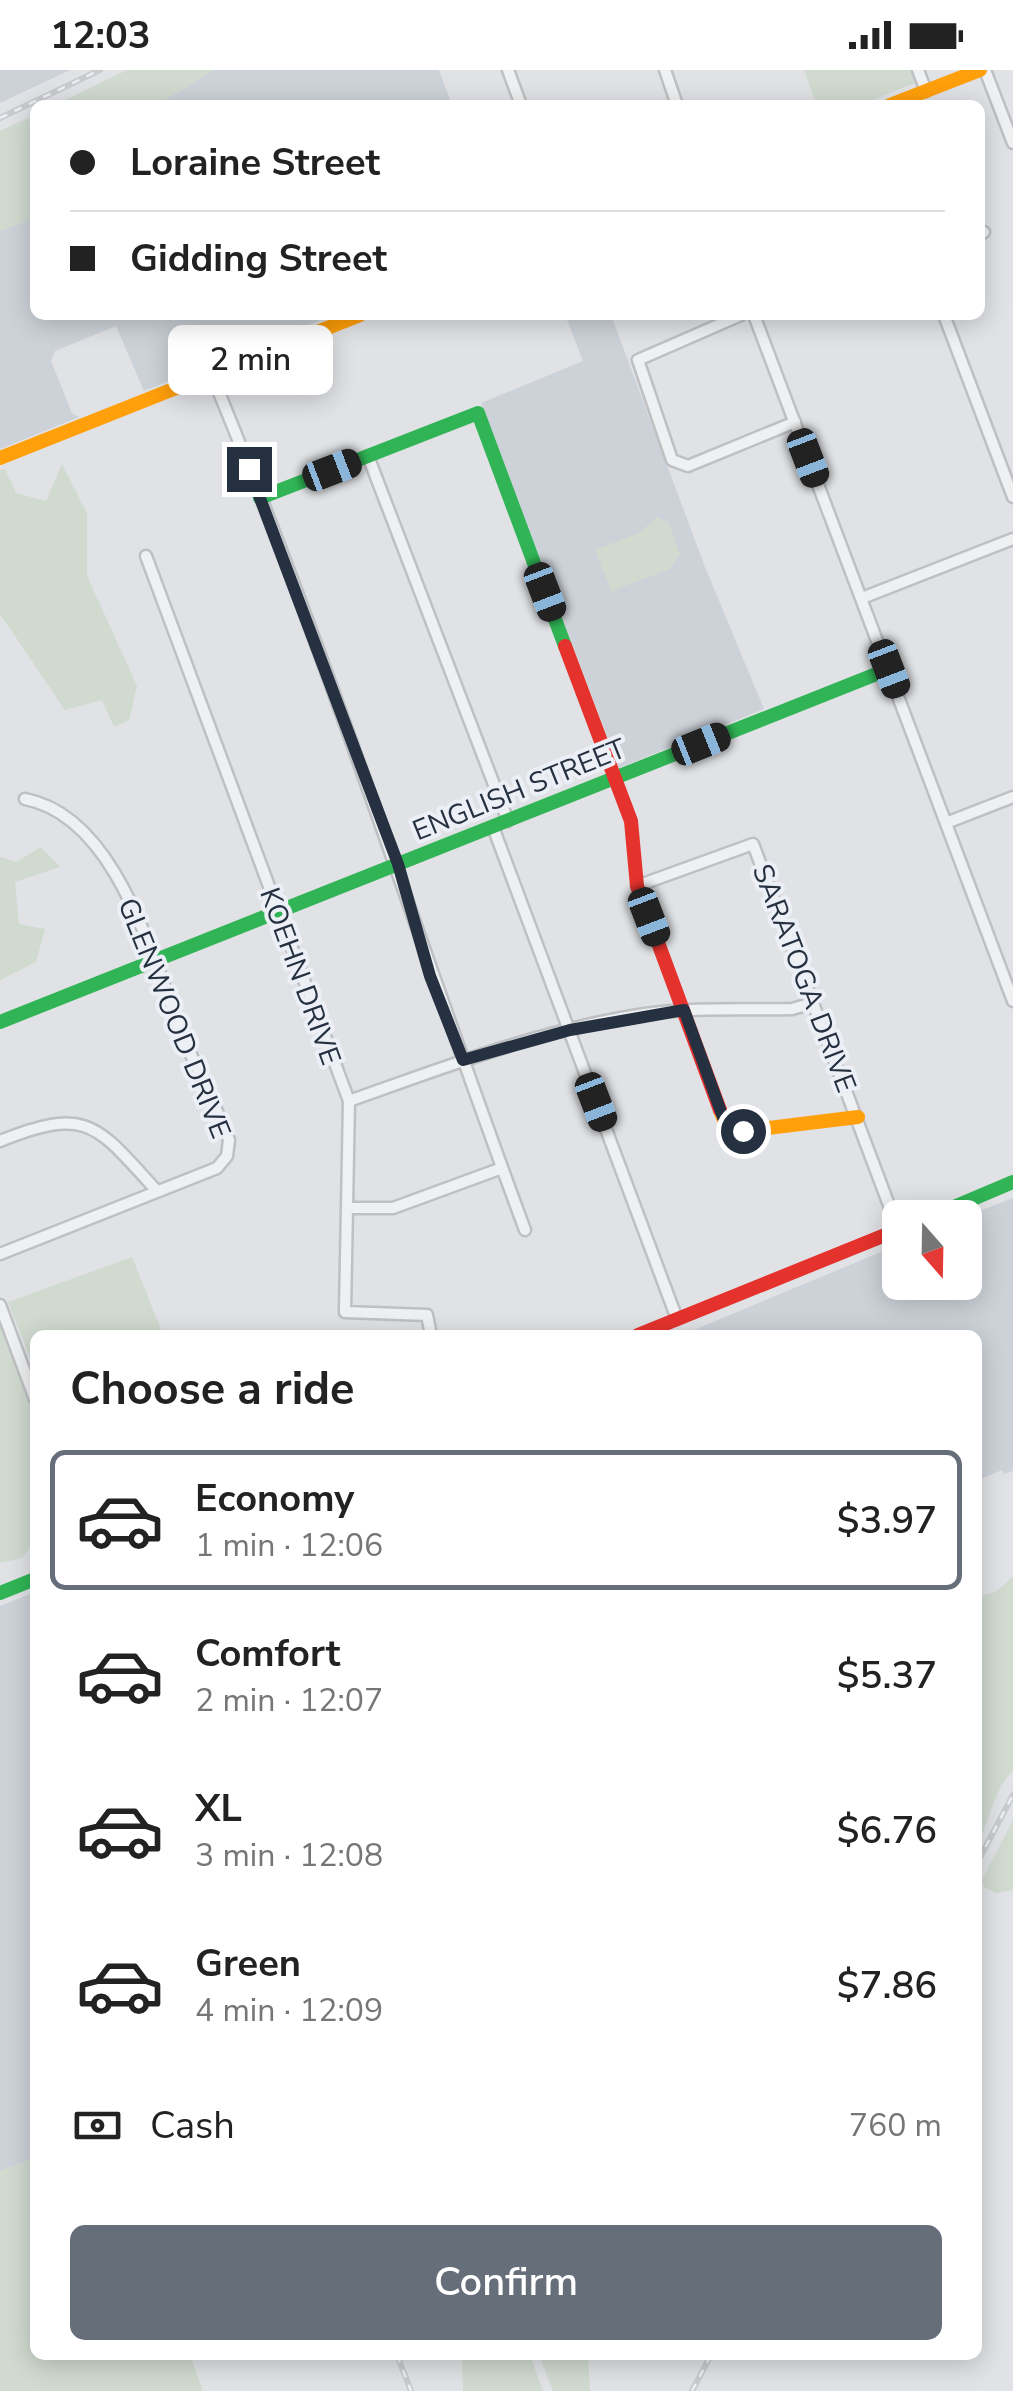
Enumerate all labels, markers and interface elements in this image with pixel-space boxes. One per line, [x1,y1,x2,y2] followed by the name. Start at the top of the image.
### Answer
[50,10,151,61] text: 12:03
[130,137,380,188] text: Loraine Street
[130,233,387,284] text: Gidding Street
[166,324,332,394] callout: 2 min
[210,338,291,381] text: 2 min
[783,425,833,491] car
[299,445,365,495] car
[227,447,272,492] route end
[520,559,570,625] car
[864,636,914,702] car
[668,719,734,769] car
[407,730,632,850] street label: ENGLISH STREET
[743,859,865,1098] street label: SARATOGA DRIVE
[250,882,350,1070] street label: KOEHN DRIVE
[624,884,674,950] car
[108,892,240,1144] street label: GLENWOOD DRIVE
[571,1069,621,1135] car
[721,1109,766,1154] route start
[882,1200,982,1300] north arrow
[882,1200,982,1300] map controls
[70,1359,355,1420] text: Choose a ride
[195,1473,354,1524] text: Economy
[75,1475,165,1565] icon: car
[837,1495,937,1546] text: $3.97
[195,1524,383,1567] text: 1 min · 12:06
[195,1628,340,1679] text: Comfort
[75,1630,165,1720] icon: car
[837,1650,937,1701] text: $5.37
[195,1679,383,1722] text: 2 min · 12:07
[195,1783,242,1834] text: XL
[75,1785,165,1875] icon: car
[837,1805,937,1856] text: $6.76
[195,1834,383,1877] text: 3 min · 12:08
[195,1938,301,1989] text: Green
[75,1940,165,2030] icon: car
[837,1960,937,2011] text: $7.86
[195,1989,383,2032] text: 4 min · 12:09
[70,2098,125,2153] icon: cash
[150,2100,235,2151] text: Cash
[849,2104,942,2147] text: 760 m
[70,2225,942,2340] button: Confirm

